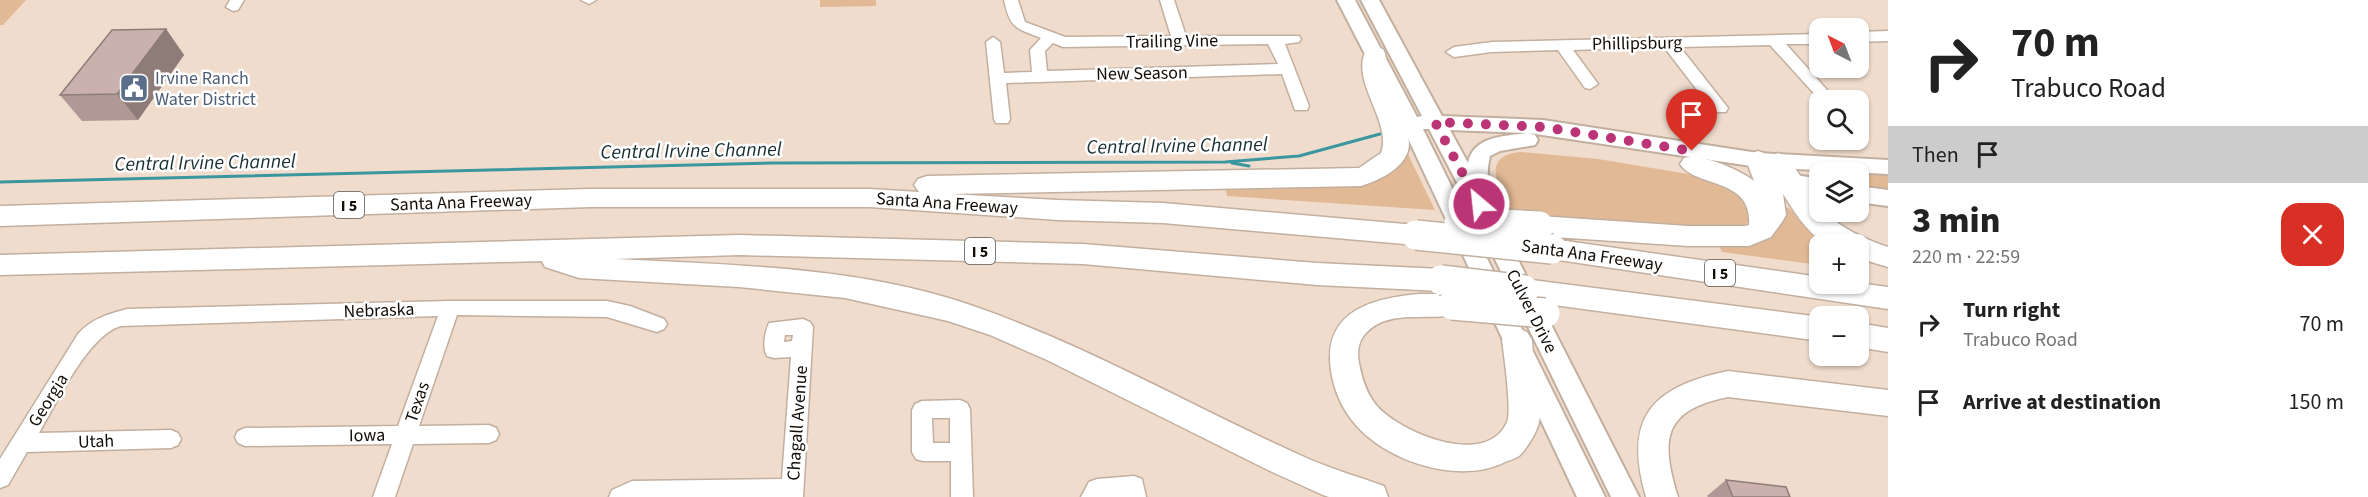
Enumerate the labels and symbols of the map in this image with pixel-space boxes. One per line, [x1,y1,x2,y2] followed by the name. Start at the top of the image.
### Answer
[1809,18,1869,78] north arrow
[1126,28,1218,55] street label: Trailing Vine
[1592,30,1682,57] street label: Phillipsburg
[1096,60,1188,87] street label: New Season
[155,66,256,112] place label: Irvine Ranch Water District
[118,72,150,104] public building icon: Irvine Ranch Water District
[1666,89,1717,151] pin
[1086,130,1268,162] water label: Central Irvine Channel
[600,135,782,167] water label: Central Irvine Channel
[114,147,296,179] water label: Central Irvine Channel
[1447,172,1511,236] position arrow
[875,186,1019,221] street label: Santa Ana Freeway
[390,188,533,217] street label: Santa Ana Freeway
[334,192,364,218] road number: I 5
[1520,233,1665,278] street label: Santa Ana Freeway
[965,238,995,264] road number: I 5
[1705,260,1735,286] road number: I 5
[1500,265,1563,357] street label: Culver Drive
[343,297,415,324] street label: Nebraska
[781,365,814,481] street label: Chagall Avenue
[22,369,75,432] street label: Georgia
[399,378,436,426] street label: Texas
[349,423,385,448] street label: Iowa
[77,428,115,455] street label: Utah

